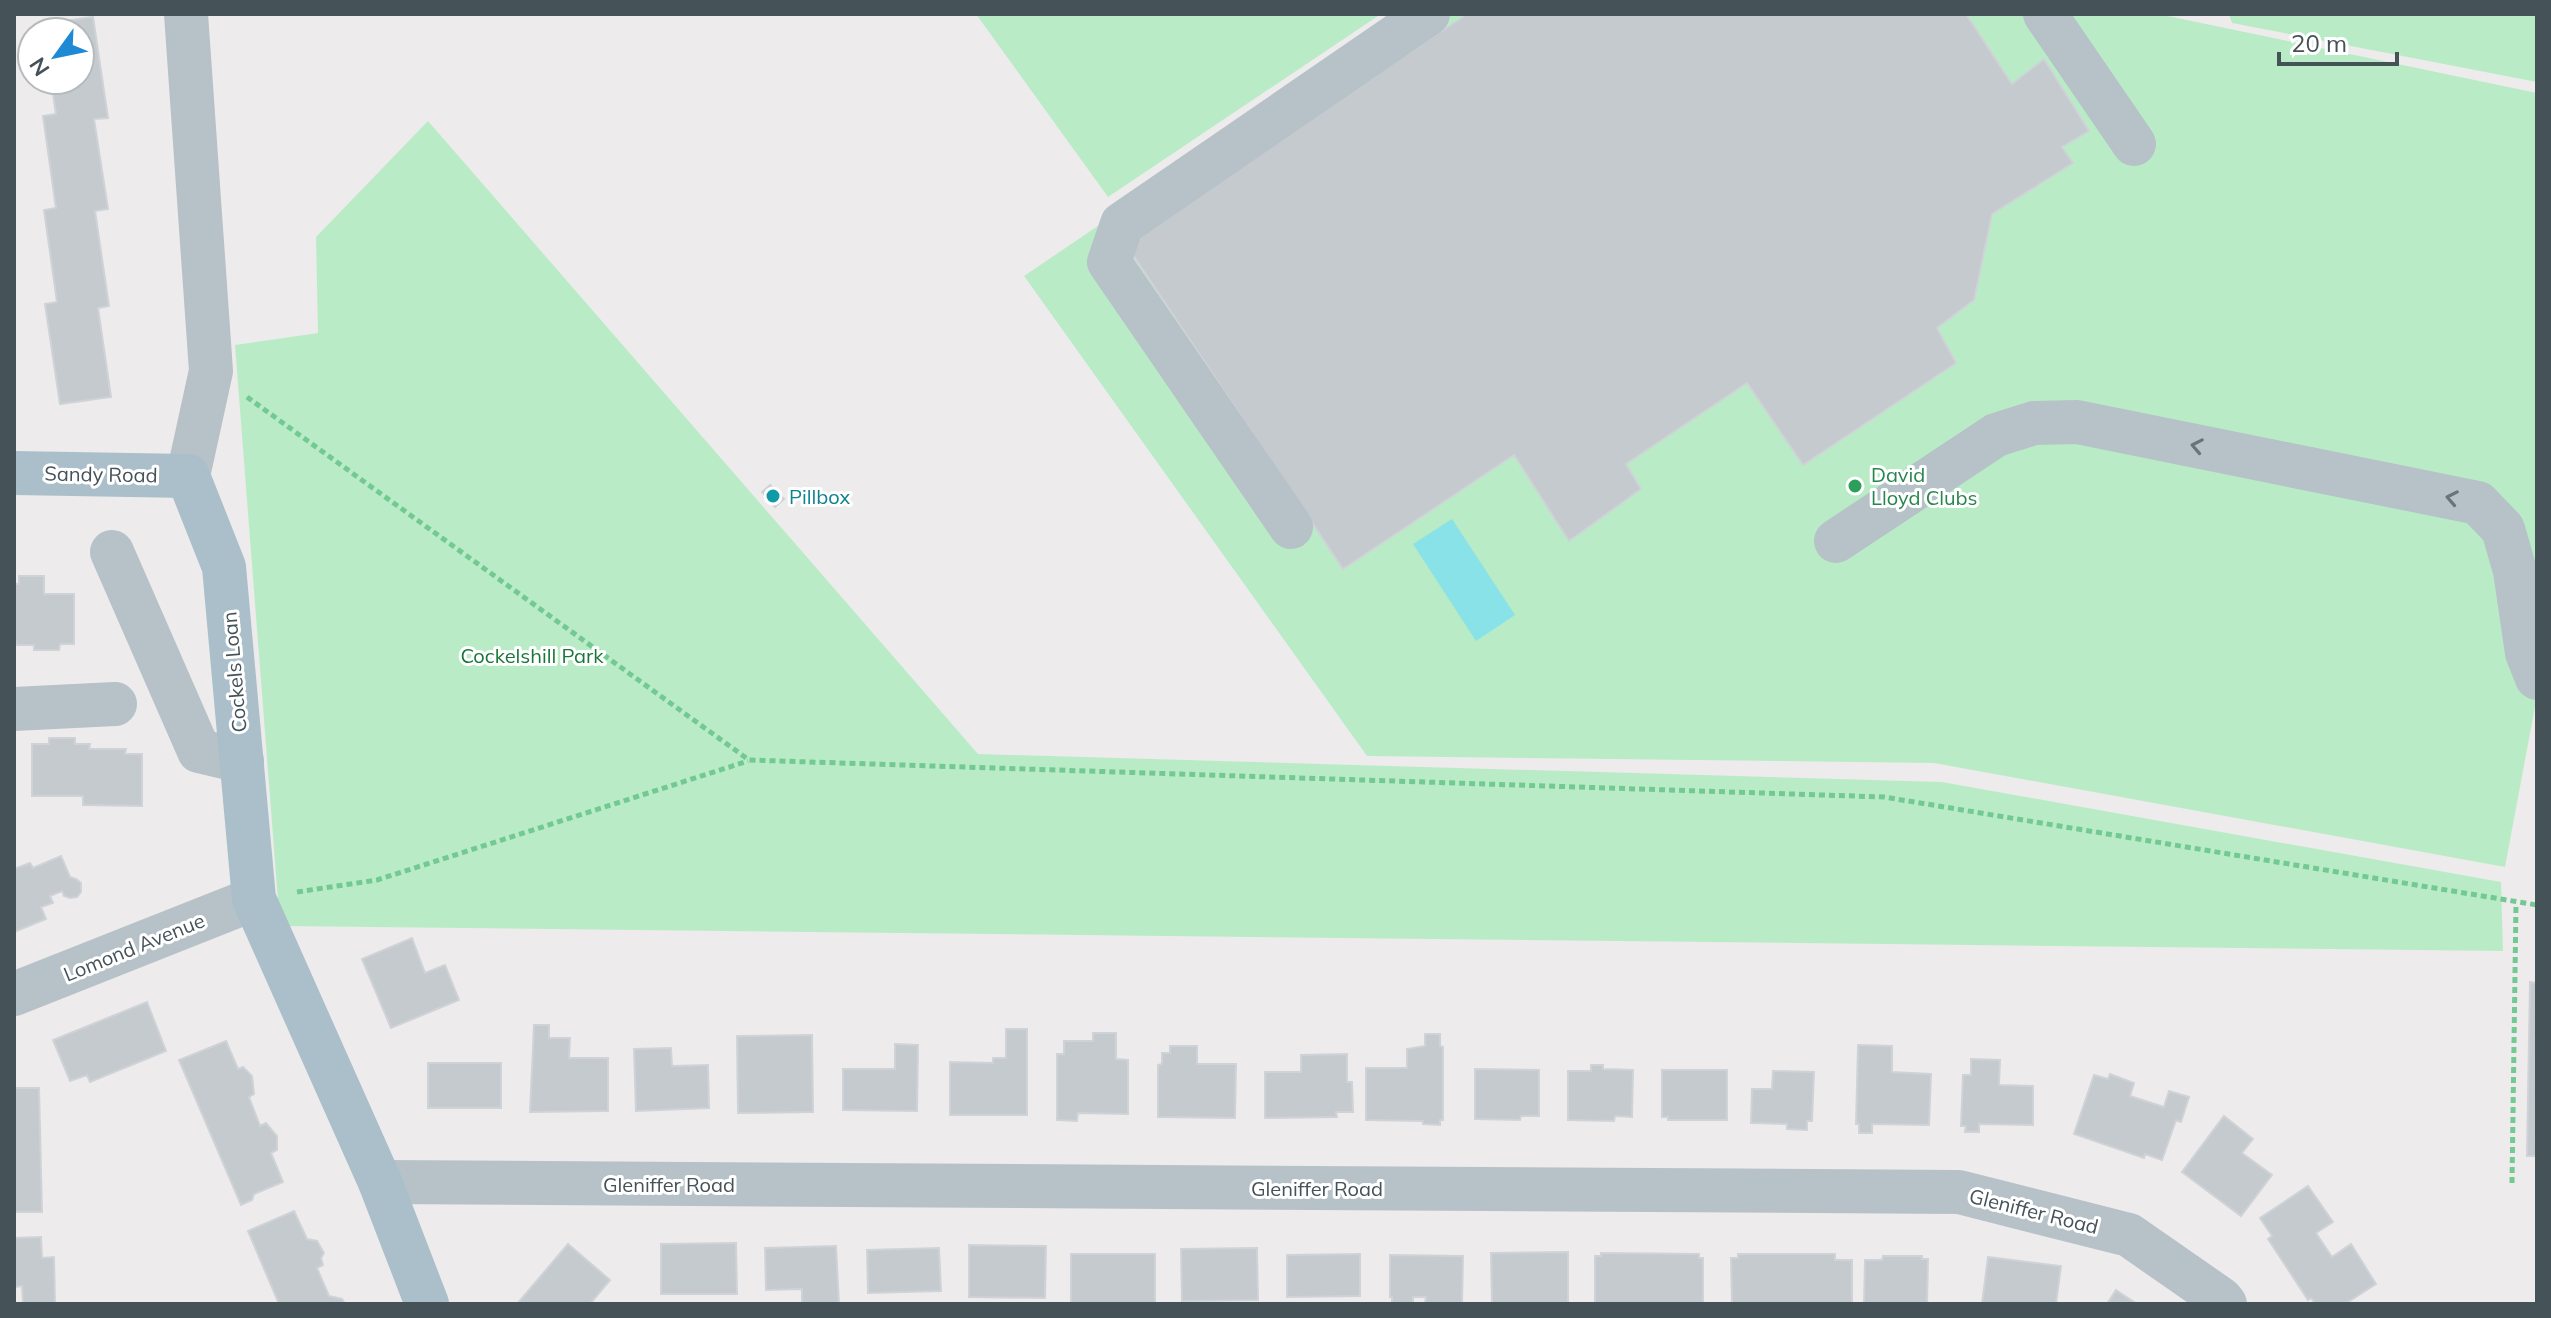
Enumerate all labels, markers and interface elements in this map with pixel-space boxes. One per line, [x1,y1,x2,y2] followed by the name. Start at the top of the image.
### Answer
[16,16,96,96] north arrow
[2279,16,2397,66] scale bar
[2291,28,2347,58] text: 20 m
[23,52,55,81] text: N
[2191,439,2204,456] one-way arrow
[44,461,158,487] street label: Sandy Road
[1871,462,1978,510] place label: David Lloyd Clubs
[1846,477,1864,495] marker: David Lloyd Clubs
[789,484,850,509] place label: Pillbox
[764,487,782,505] marker: Pillbox
[2446,490,2460,507] one-way arrow
[216,611,252,733] street label: Cockels Loan
[460,643,604,668] park label: Cockelshill Park
[60,907,208,987] street label: Lomond Avenue
[603,1172,735,1197] street label: Gleniffer Road
[1251,1176,1383,1201] street label: Gleniffer Road
[1967,1183,2101,1239] street label: Gleniffer Road

